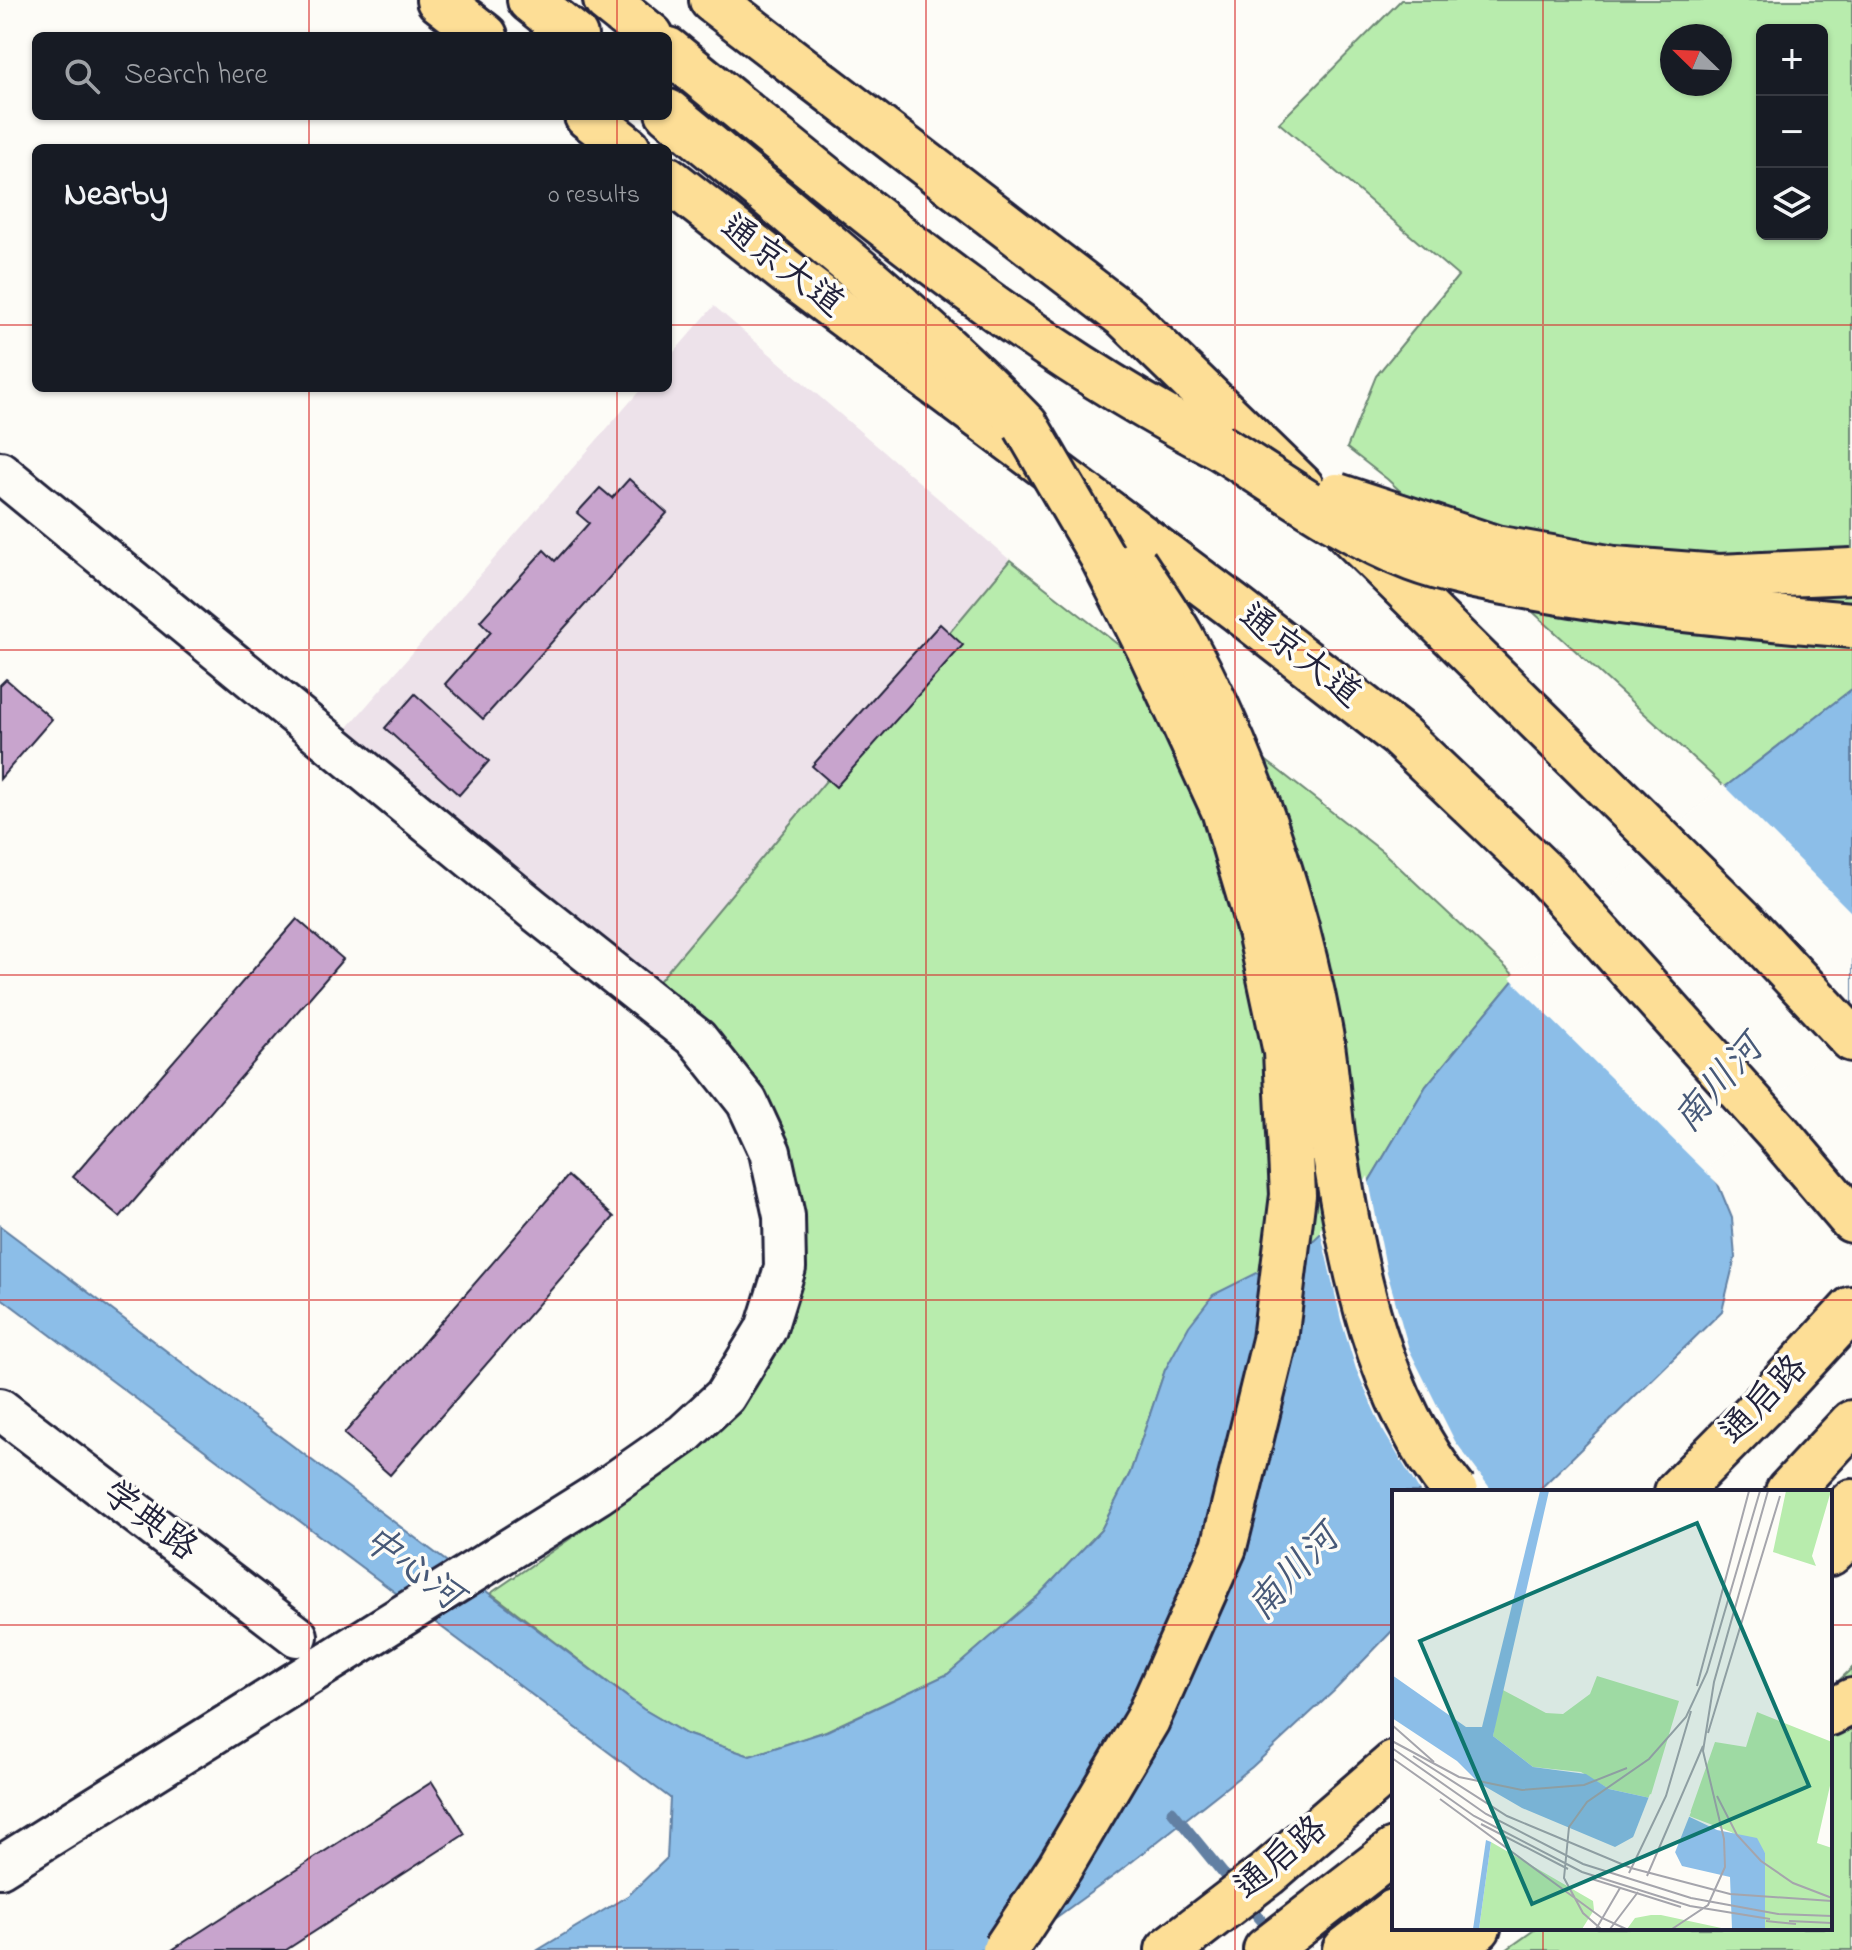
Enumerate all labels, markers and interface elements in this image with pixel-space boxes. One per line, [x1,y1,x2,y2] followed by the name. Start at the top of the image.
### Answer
[1660,24,1732,96] north arrow
[1756,24,1828,240] map controls
[1756,24,1828,96] button: +
[32,32,672,120] search box
[60,54,104,98] icon: search
[124,54,268,98] text: Search here
[1756,96,1828,168] button: −
[1756,168,1828,240] button: layers
[64,171,168,221] text: Nearby
[548,177,640,215] text: 0 results
[708,203,854,331] street label: 通京大道
[1226,592,1372,722] street label: 通京大道
[1661,1019,1782,1146] water label: 南川河
[1708,1344,1822,1458] street label: 通启路
[90,1468,208,1576] street label: 学典路
[1392,1490,1832,1930] inset map
[1236,1509,1358,1635] water label: 南川河
[349,1512,478,1629] water label: 中心河
[1224,1804,1340,1914] street label: 通启路

